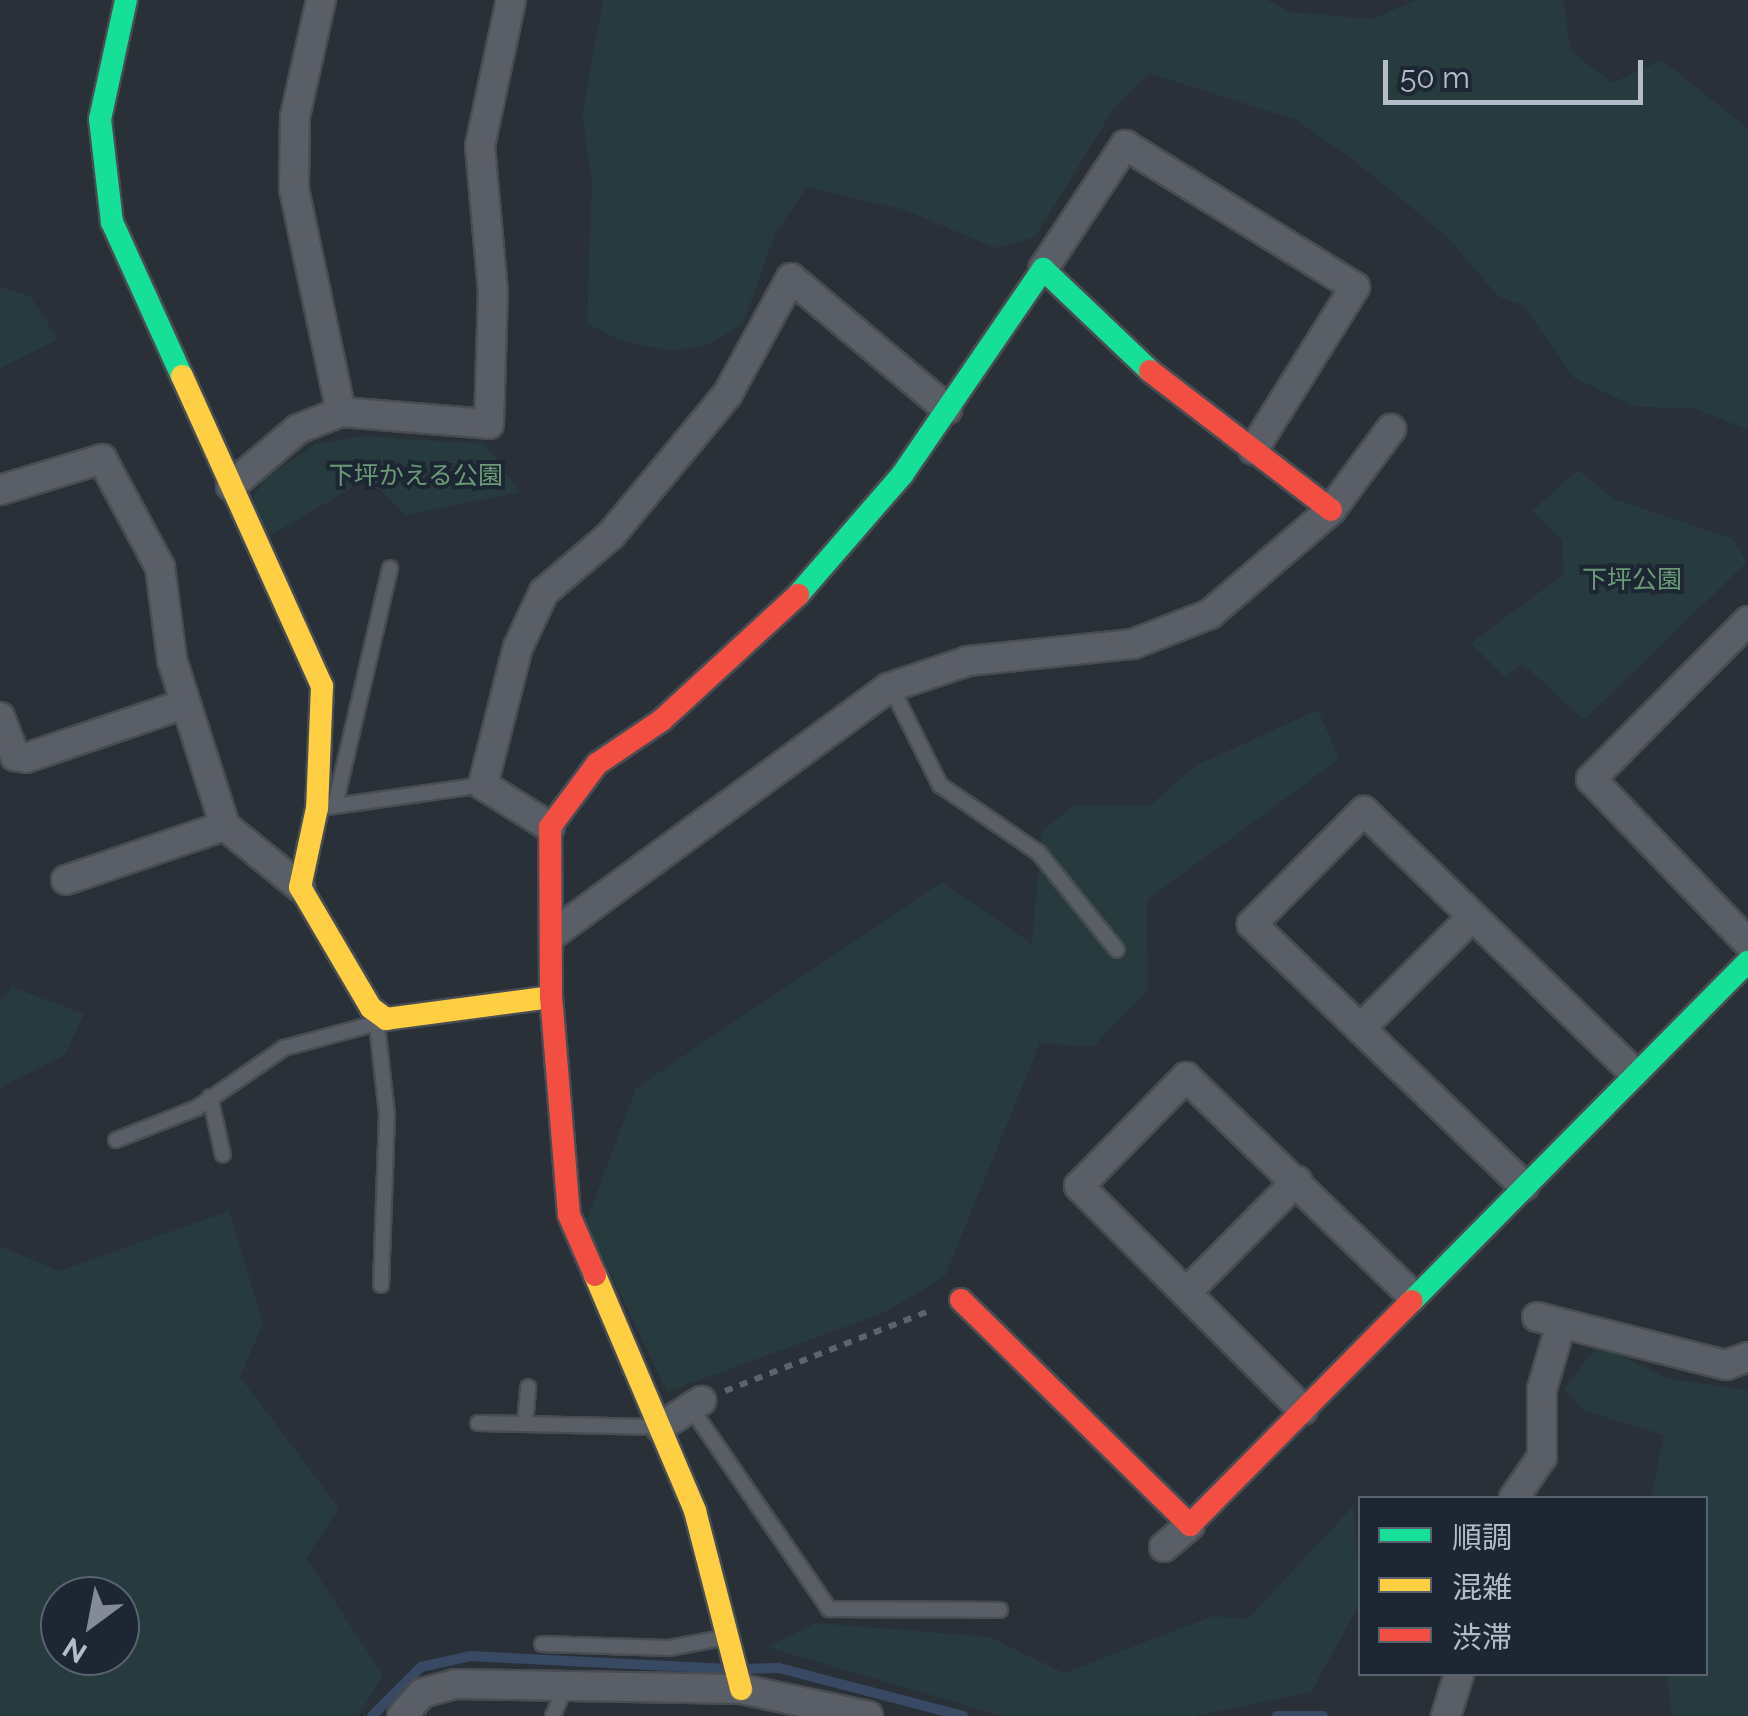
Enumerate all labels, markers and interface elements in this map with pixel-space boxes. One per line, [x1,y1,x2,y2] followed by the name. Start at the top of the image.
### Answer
[1388,40,1648,102] scale bar
[1400,60,1470,95] text: 50 m
[329,460,503,490] park label: 下坪かえる公園
[1582,564,1682,594] park label: 下坪公園
[1358,1496,1708,1676] legend
[1452,1520,1512,1555] text: 順調
[1452,1570,1512,1605] text: 混雑
[40,1576,140,1676] north arrow
[1452,1620,1512,1655] text: 渋滞
[57,1631,93,1670] text: N

